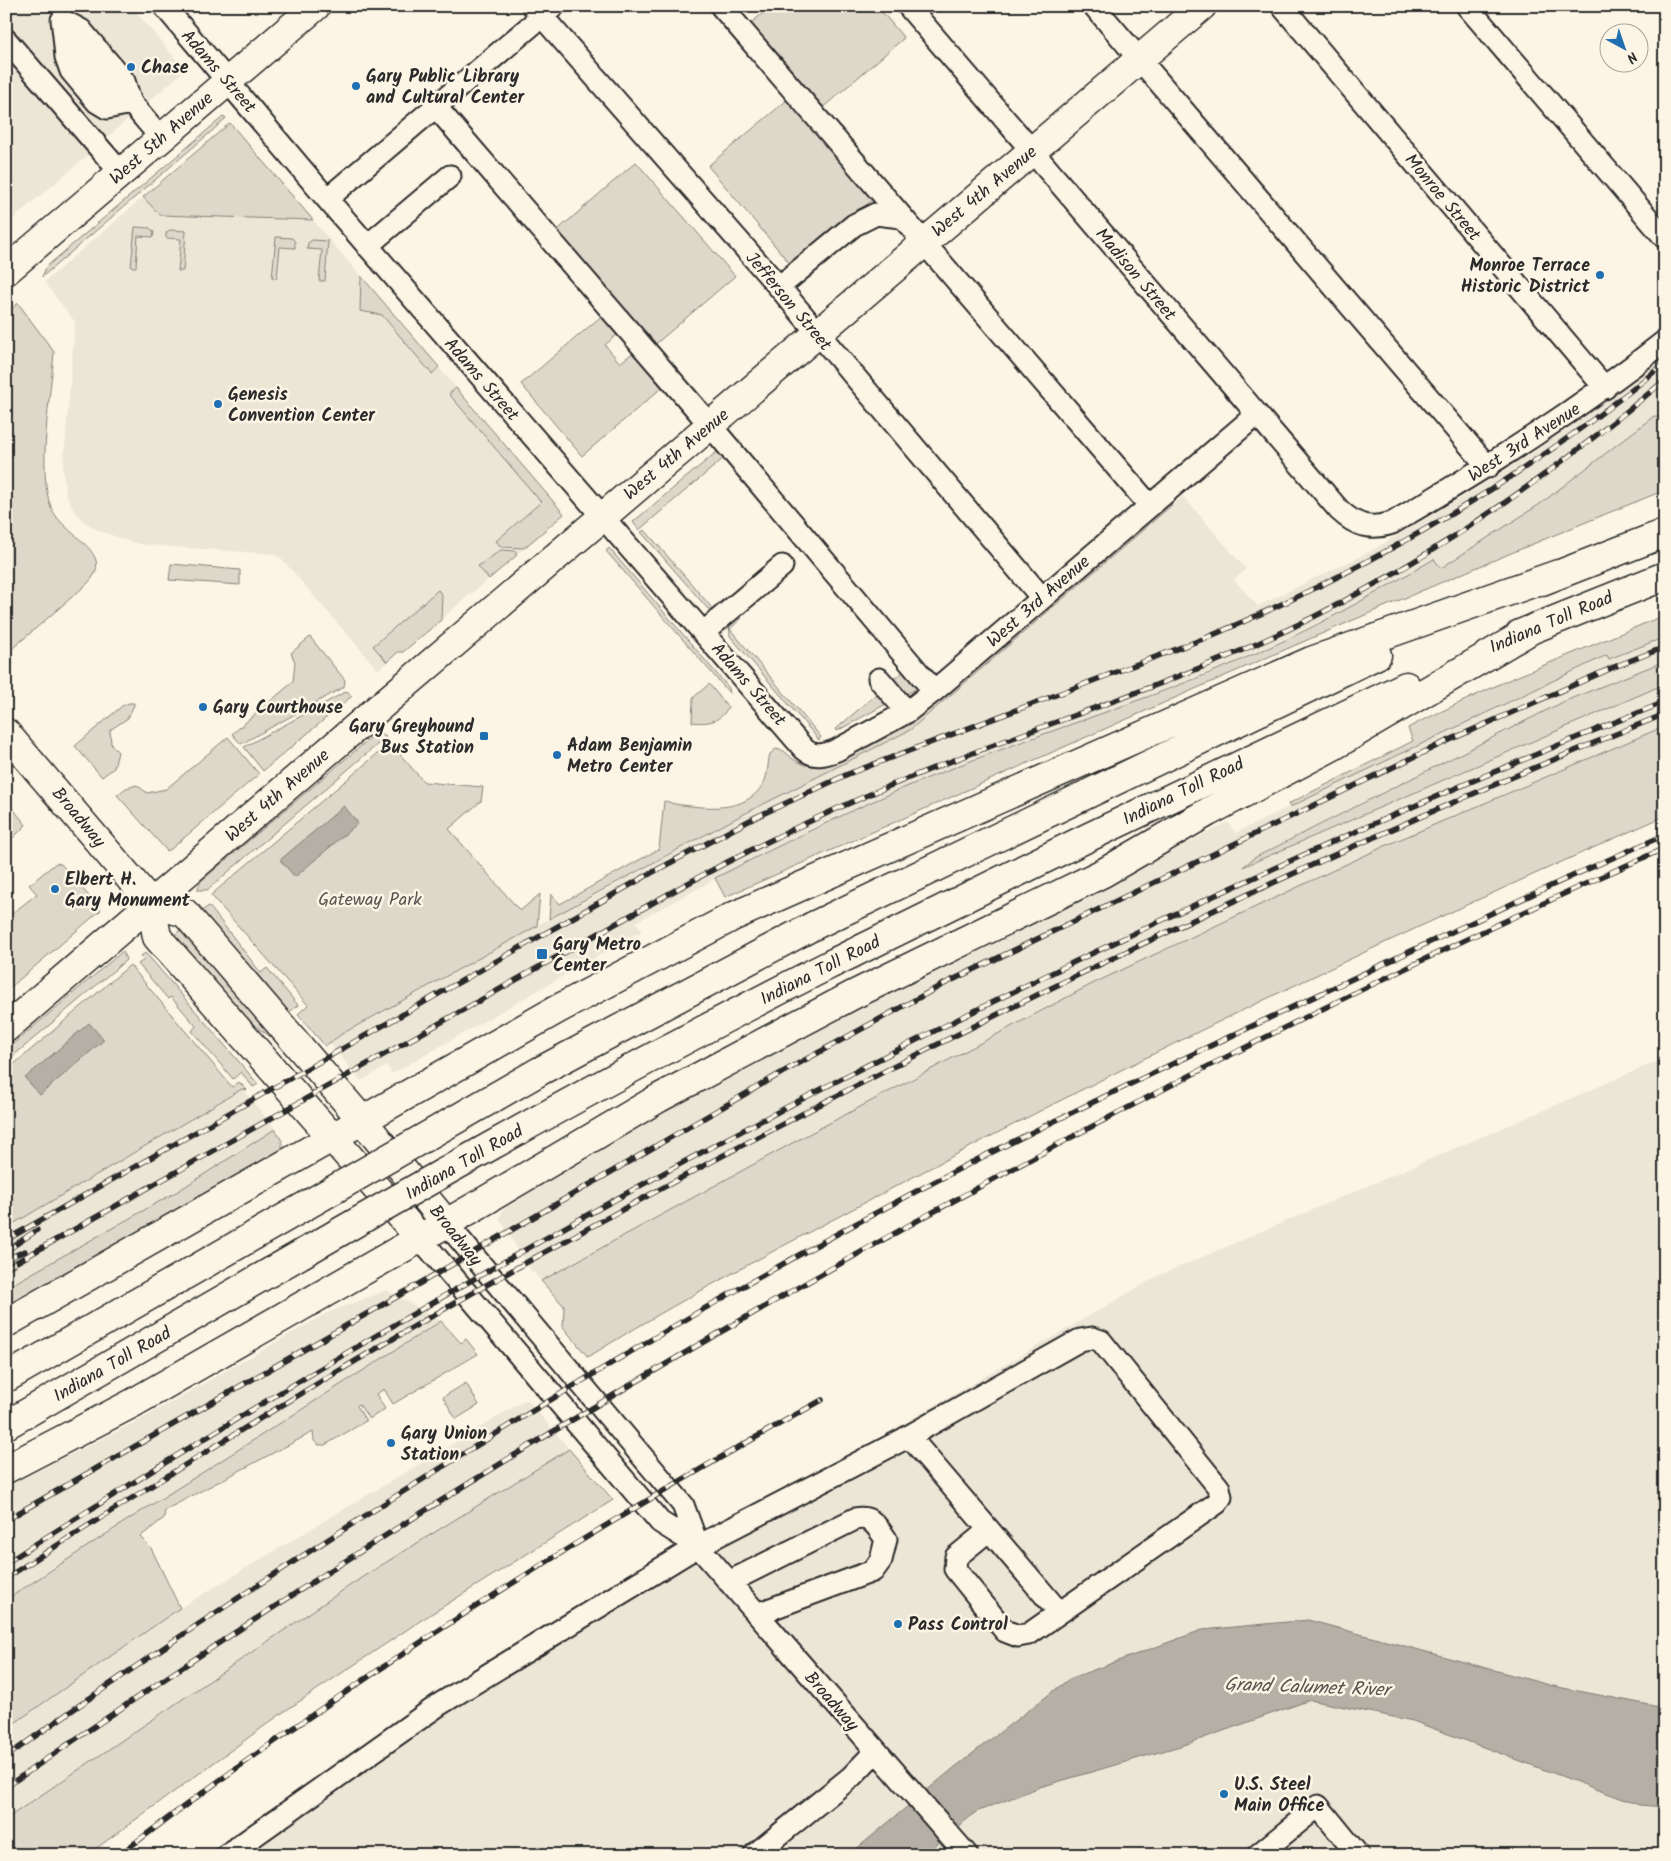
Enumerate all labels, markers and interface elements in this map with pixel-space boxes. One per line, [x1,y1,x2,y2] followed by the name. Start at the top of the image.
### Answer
[1598,22,1648,72] north arrow
[173,24,263,121] street label: Adams Street
[1621,46,1642,69] text: N
[141,54,189,83] place label: Chase
[125,61,137,73] marker: Chase
[366,63,525,113] place label: Gary Public Library and Cultural Center
[350,80,362,92] marker: Gary Public Library and Cultural Center
[103,85,221,193] street label: West 5th Avenue
[926,139,1044,245] street label: West 4th Avenue
[1396,148,1488,249] street label: Monroe Street
[1087,222,1183,329] street label: Madison Street
[737,246,839,359] street label: Jefferson Street
[1461,252,1591,302] place label: Monroe Terrace Historic District
[1594,269,1606,281] marker: Monroe Terrace Historic District
[436,332,526,429] street label: Adams Street
[228,381,376,431] place label: Genesis Convention Center
[1463,396,1587,491] street label: West 3rd Avenue
[212,398,224,410] marker: Genesis Convention Center
[618,402,736,508] street label: West 4th Avenue
[981,549,1097,656] street label: West 3rd Avenue
[1485,584,1619,663] street label: Indiana Toll Road
[703,637,793,734] street label: Adams Street
[213,694,343,723] place label: Gary Courthouse
[197,701,209,713] marker: Gary Courthouse
[349,713,474,763] place label: Gary Greyhound Bus Station
[478,730,490,742] marker: Gary Greyhound Bus Station
[567,732,692,782] place label: Adam Benjamin Metro Center
[219,742,337,850] street label: West 4th Avenue
[551,749,563,761] marker: Adam Benjamin Metro Center
[1118,750,1250,834] street label: Indiana Toll Road
[44,781,112,855] street label: Broadway
[65,866,191,916] place label: Elbert H. Gary Monument
[49,883,61,895] marker: Elbert H. Gary Monument
[318,886,422,915] park label: Gateway Park
[755,928,887,1014] street label: Indiana Toll Road
[553,931,641,981] place label: Gary Metro Center
[535,947,549,961] marker: Gary Metro Center
[400,1117,530,1209] street label: Indiana Toll Road
[421,1199,489,1273] street label: Broadway
[48,1319,178,1411] street label: Indiana Toll Road
[401,1420,487,1470] place label: Gary Union Station
[385,1437,397,1449] marker: Gary Union Station
[908,1611,1008,1640] place label: Pass Control
[892,1618,904,1630] marker: Pass Control
[796,1665,866,1739] street label: Broadway
[1224,1670,1394,1706] water label: Grand Calumet River
[1234,1771,1324,1821] place label: U.S. Steel Main Office
[1218,1788,1230,1800] marker: U.S. Steel Main Office

